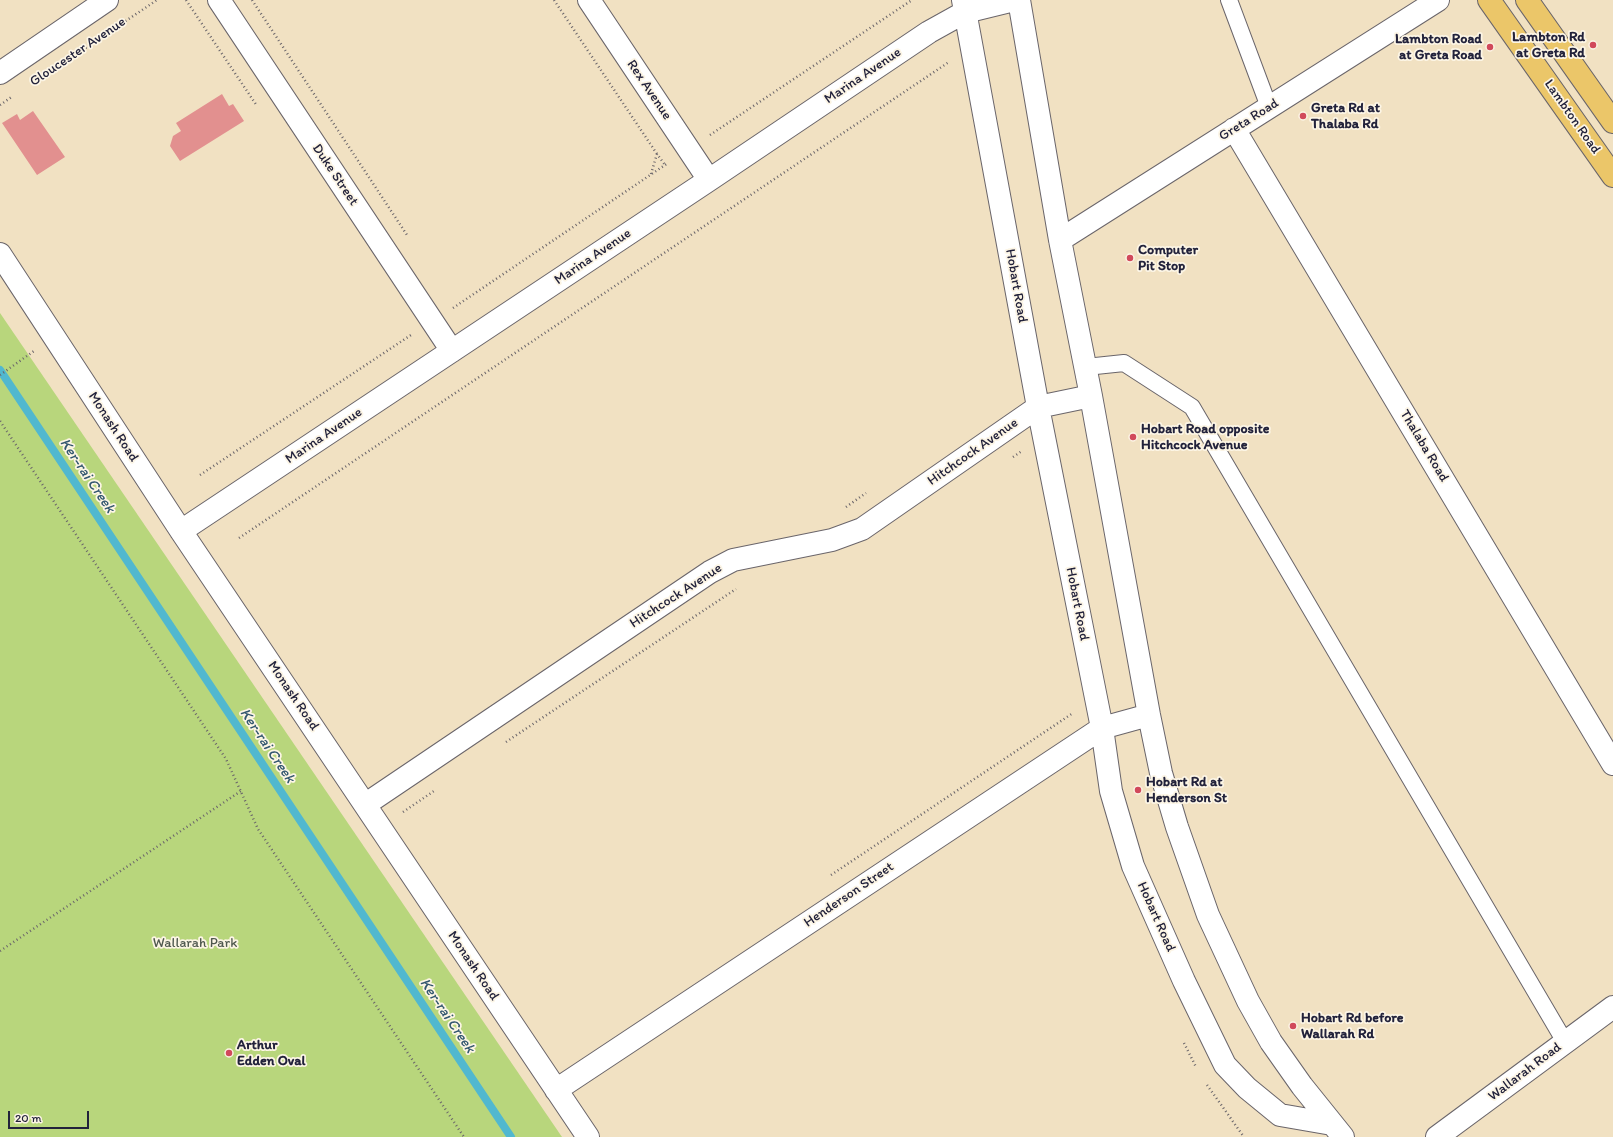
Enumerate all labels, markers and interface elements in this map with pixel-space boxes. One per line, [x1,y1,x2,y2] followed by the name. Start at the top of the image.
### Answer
[27,14,129,90] street label: Gloucester Avenue
[1512,29,1585,62] place label: Lambton Rd at Greta Rd
[1395,31,1482,64] place label: Lambton Road at Greta Road
[1588,40,1598,50] marker: Lambton Rd at Greta Rd
[1485,42,1495,52] marker: Lambton Road at Greta Road
[821,44,905,108] street label: Marina Avenue
[623,57,675,123] street label: Rex Avenue
[1540,77,1604,157] street label: Lambton Road
[1216,95,1282,145] street label: Greta Road
[1311,100,1380,132] place label: Greta Rd at Thalaba Rd
[1298,111,1308,121] marker: Greta Rd at Thalaba Rd
[308,141,362,209] street label: Duke Street
[551,225,635,289] street label: Marina Avenue
[1138,242,1198,274] place label: Computer Pit Stop
[1001,248,1031,324] street label: Hobart Road
[1125,253,1135,263] marker: Computer Pit Stop
[84,389,142,465] street label: Monash Road
[282,404,366,468] street label: Marina Avenue
[1396,407,1452,485] street label: Thalaba Road
[925,415,1021,489] street label: Hitchcock Avenue
[1141,421,1269,454] place label: Hobart Road opposite Hitchcock Avenue
[1128,432,1138,442] marker: Hobart Road opposite Hitchcock Avenue
[55,435,119,517] water label: Ker-rai Creek
[627,560,725,632] street label: Hitchcock Avenue
[1062,566,1092,642] street label: Hobart Road
[264,658,322,734] street label: Monash Road
[235,705,299,787] water label: Ker-rai Creek
[1146,774,1227,806] place label: Hobart Rd at Henderson St
[1133,785,1143,795] marker: Hobart Rd at Henderson St
[801,859,897,931] street label: Henderson Street
[1133,879,1179,955] street label: Hobart Road
[444,928,502,1004] street label: Monash Road
[153,935,237,951] park label: Wallarah Park
[415,975,479,1057] water label: Ker-rai Creek
[1301,1010,1404,1042] place label: Hobart Rd before Wallarah Rd
[1288,1021,1298,1031] marker: Hobart Rd before Wallarah Rd
[237,1037,306,1070] place label: Arthur Edden Oval
[1485,1039,1565,1105] street label: Wallarah Road
[224,1048,234,1058] marker: Arthur Edden Oval
[10,1103,91,1129] scale bar
[15,1111,42,1125] text: 20 m

